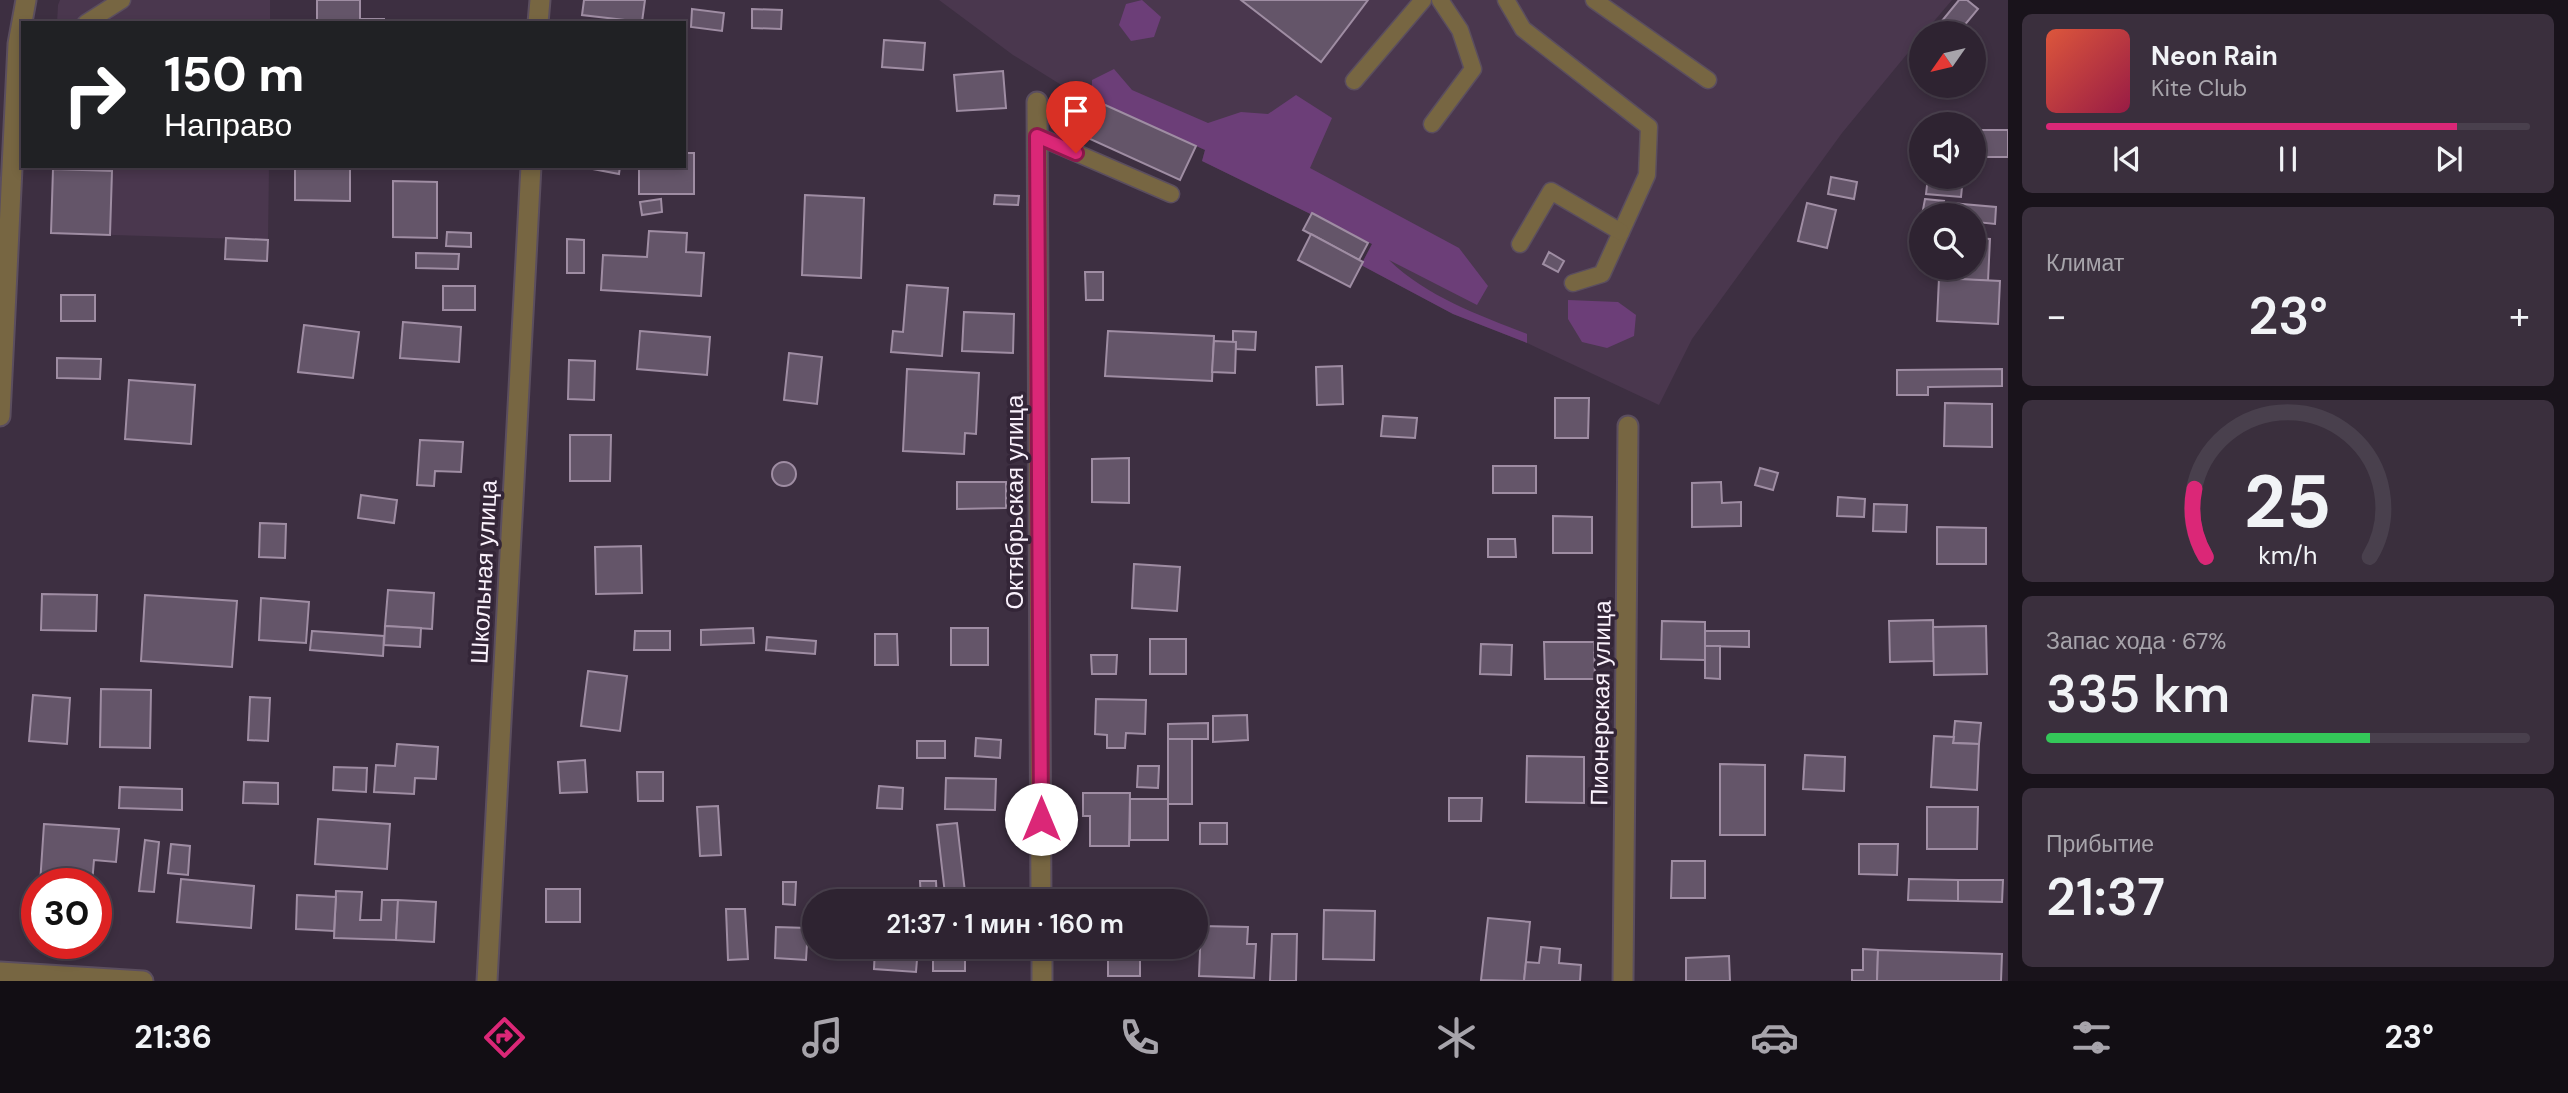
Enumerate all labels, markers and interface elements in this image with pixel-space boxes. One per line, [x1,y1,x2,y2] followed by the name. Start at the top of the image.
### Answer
[1909,21,1986,98] north arrow
[1909,21,1986,280] map controls
[2151,39,2278,73] text: Neon Rain
[164,42,304,106] text: 150 m
[49,49,140,140] icon: right
[2151,73,2247,103] text: Kite Club
[1046,81,1106,153] pin
[1057,92,1095,130] icon: arrive
[164,104,292,146] text: Направо
[1909,112,1986,189] button: sound
[2108,140,2146,178] icon: previous
[2269,140,2307,178] icon: pause
[2430,140,2468,178] icon: next
[1909,203,1986,280] button: search
[2046,248,2124,278] text: Климат
[2248,282,2328,350] text: 23°
[2046,291,2067,341] text: −
[2509,291,2530,341] text: +
[999,394,1030,609] street label: Октябрьская улица
[2244,455,2332,550] text: 25
[463,479,504,665] street label: Школьная улица
[2258,538,2318,571] text: km/h
[1583,599,1618,806] street label: Пионерская улица
[2046,626,2226,656] text: Запас хода · 67%
[2046,660,2230,728] text: 335 km
[1004,782,1078,856] position arrow
[2046,829,2154,859] text: Прибытие
[2046,863,2165,931] text: 21:37
[21,868,112,959] speed limit sign: 30
[886,907,1124,941] text: 21:37 · 1 мин · 160 m
[480,1013,529,1062] icon: directions
[798,1013,847,1062] icon: music
[1115,1013,1164,1062] icon: phone
[1432,1013,1481,1062] icon: climate
[1750,1013,1799,1062] icon: car
[2067,1013,2116,1062] icon: filters
[134,1016,212,1058] text: 21:36
[2384,1016,2434,1058] text: 23°

